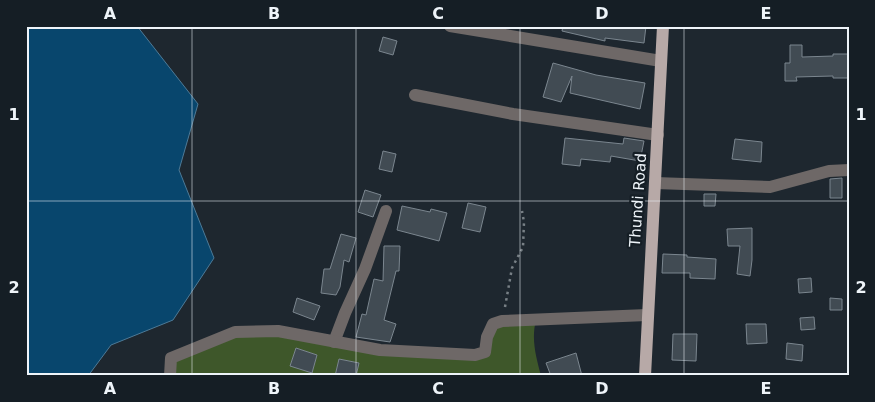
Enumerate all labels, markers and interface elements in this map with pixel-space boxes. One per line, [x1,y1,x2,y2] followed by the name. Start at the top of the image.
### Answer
[104,4,117,23] text: A
[268,4,280,23] text: B
[432,4,444,23] text: C
[595,4,609,23] text: D
[761,4,771,23] text: E
[8,105,20,124] text: 1
[855,105,867,124] text: 1
[626,153,650,248] street label: Thundi Road
[8,278,20,297] text: 2
[855,278,867,297] text: 2
[104,379,117,398] text: A
[268,379,280,398] text: B
[432,379,444,398] text: C
[595,379,609,398] text: D
[761,379,771,398] text: E

